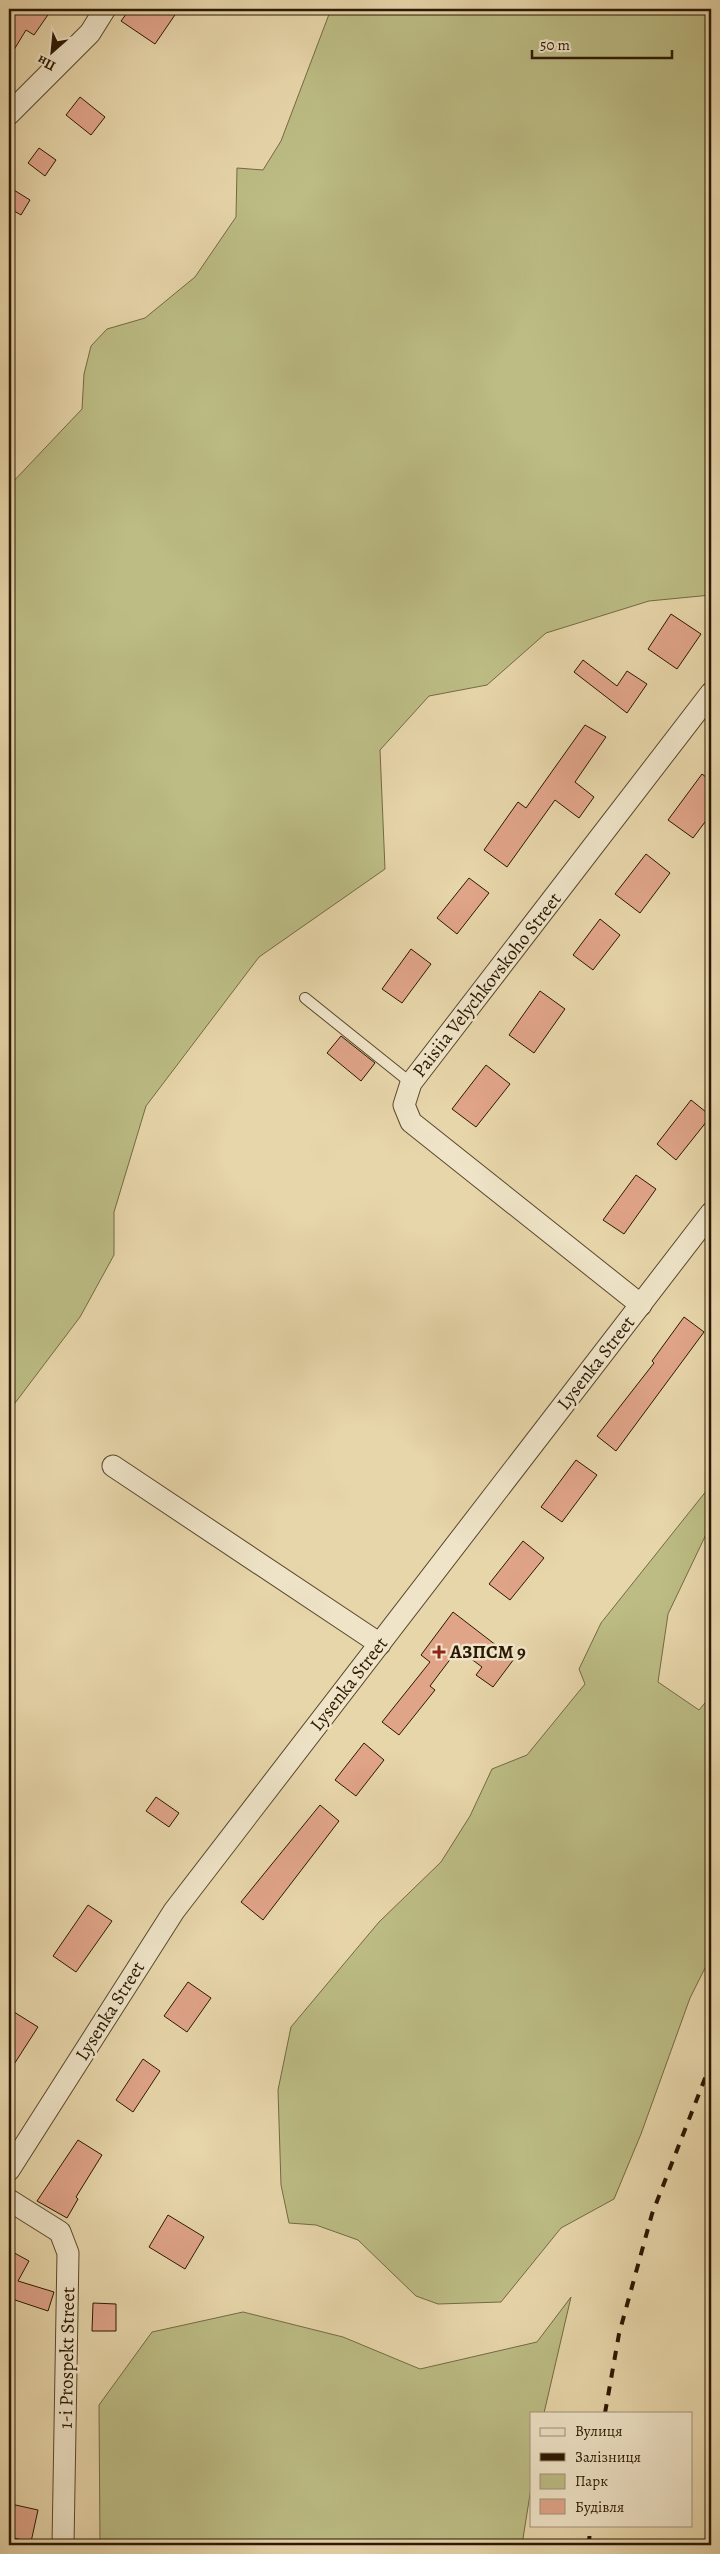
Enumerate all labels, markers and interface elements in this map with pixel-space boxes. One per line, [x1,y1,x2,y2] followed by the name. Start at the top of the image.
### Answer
[28,28,78,78] north arrow
[532,28,672,60] scale bar
[540,35,570,55] text: 50 m
[34,51,59,76] text: Пн
[407,887,567,1083] street label: Paisiia Velychkovskoho Street
[551,1311,641,1415] street label: Lysenka Street
[304,1632,394,1736] street label: Lysenka Street
[449,1639,526,1665] place label: АЗПСМ 9
[432,1645,446,1659] marker: АЗПСМ 9
[69,1956,151,2066] street label: Lysenka Street
[53,2287,81,2429] street label: 1-i Prospekt Street
[530,2412,692,2526] legend
[575,2421,622,2441] text: Вулиця
[575,2447,641,2467] text: Залізниця
[575,2471,608,2491] text: Парк
[575,2497,624,2517] text: Будівля

